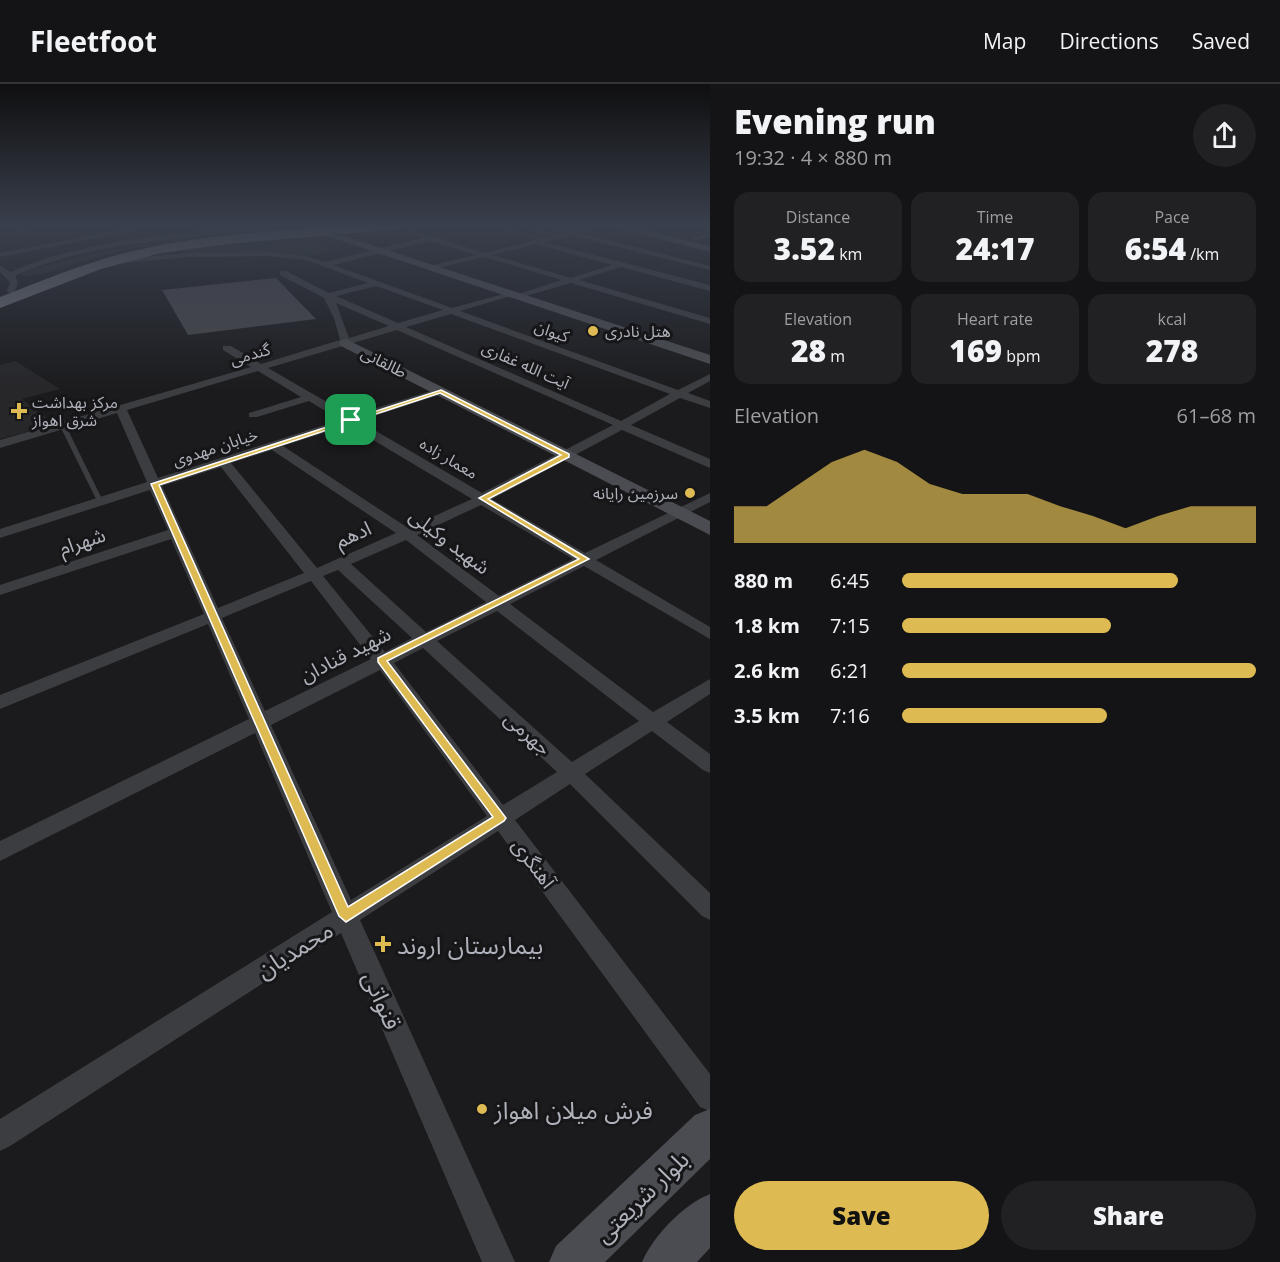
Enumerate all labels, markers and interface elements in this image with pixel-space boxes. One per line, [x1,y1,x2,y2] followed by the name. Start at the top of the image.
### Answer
[30,22,157,60] text: Fleetfoot
[983,27,1026,55] text: Map
[1059,27,1159,55] text: Directions
[1192,27,1250,55] text: Saved
[734,99,936,144] text: Evening run
[1193,104,1256,167] button: share
[734,144,892,171] text: 19:32 · 4 × 880 m
[786,206,850,228] text: Distance
[977,206,1013,228] text: Time
[1154,206,1190,228] text: Pace
[774,228,835,269] text: 3.52
[956,228,1034,269] text: 24:17
[1125,228,1186,269] text: 6:54
[835,243,862,265] text: km
[1186,243,1219,265] text: /km
[784,308,852,330] text: Elevation
[957,308,1033,330] text: Heart rate
[1158,308,1187,330] text: kcal
[532,315,573,347] street label: کیوان
[605,320,671,342] place label: هتل نادری
[586,324,600,338] marker: هتل نادری
[791,330,826,371] text: 28
[949,330,1002,371] text: 169
[1146,330,1198,371] text: 278
[479,336,574,395] street label: آیت الله غفاری
[227,338,273,370] street label: گندمی
[357,341,411,383] street label: طالقانی
[826,345,845,367] text: m
[1002,345,1041,367] text: bpm
[31,391,118,431] place label: مرکز بهداشت شرق اهواز
[325,394,376,445] pin
[10,402,28,420] marker: مرکز بهداشت شرق اهواز
[734,402,819,429] text: Elevation
[1177,402,1256,429] text: 61–68 m
[334,403,367,436] icon: arrive
[170,423,260,471] street label: خیابان مهدوی
[416,432,482,484] street label: معمار زاده
[593,482,678,504] place label: سرزمین رایانه
[683,486,697,500] marker: سرزمین رایانه
[404,502,496,580] street label: شهید وکیلی
[331,514,376,556] street label: ادهم
[55,521,109,563] street label: شهرام
[734,567,793,594] text: 880 m
[830,567,870,594] text: 6:45
[734,612,800,639] text: 1.8 km
[830,612,870,639] text: 7:15
[295,620,395,688] street label: شهید قنادان
[734,657,800,684] text: 2.6 km
[830,657,870,684] text: 6:21
[734,702,800,729] text: 3.5 km
[830,702,870,729] text: 7:16
[499,705,557,761] street label: جهرمی
[506,832,562,895] street label: آهنگری
[249,912,339,986] street label: محمدیان
[397,928,543,961] place label: بیمارستان اروند
[374,935,392,953] marker: بیمارستان اروند
[356,965,410,1035] street label: قنواتی
[493,1093,653,1126] place label: فرش میلان اهواز
[475,1102,489,1116] marker: فرش میلان اهواز
[587,1143,695,1249] street label: بلوار شریعتی
[734,1181,989,1250] button: Save
[1001,1181,1256,1250] button: Share

